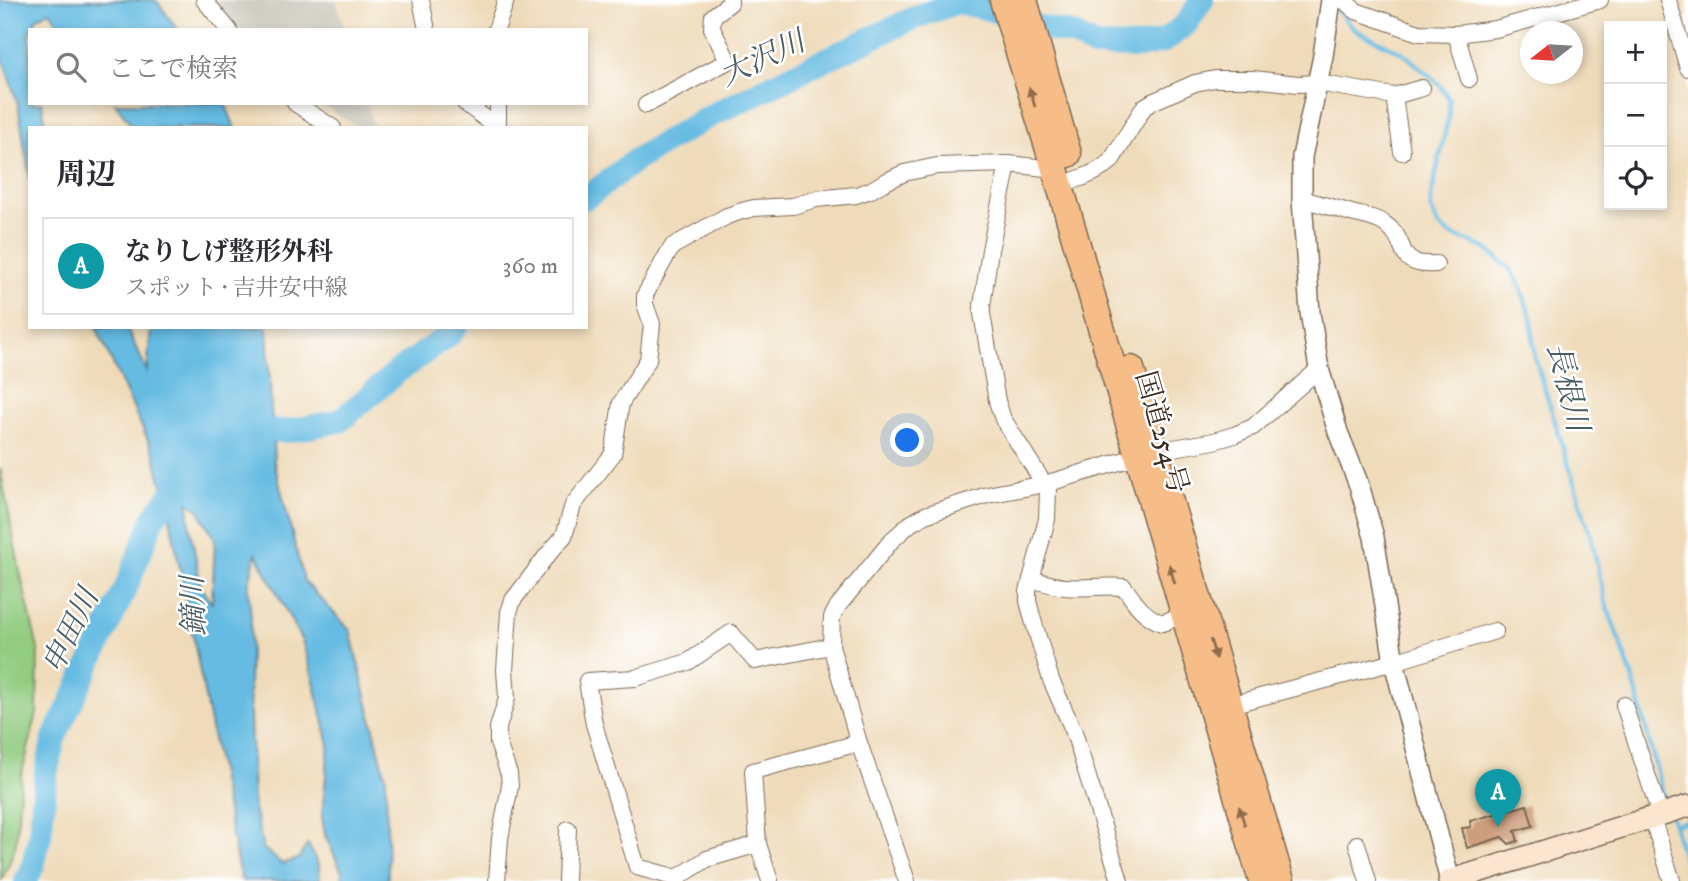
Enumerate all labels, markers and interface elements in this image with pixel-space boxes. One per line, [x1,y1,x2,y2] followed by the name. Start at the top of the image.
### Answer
[1520,21,1583,84] north arrow
[1604,21,1667,210] map controls
[1604,21,1667,84] button: +
[714,22,814,95] water label: 大沢川
[28,28,588,105] search box
[52,48,90,86] icon: search
[108,53,238,86] text: ここで検索
[1604,84,1667,147] button: −
[1026,86,1037,107] one-way arrow
[1604,147,1667,210] button: locate
[56,157,116,194] text: 周辺
[125,236,333,269] text: なりしげ整形外科
[74,252,88,281] text: A
[503,252,558,281] text: 360 m
[125,274,347,303] text: スポット · 吉井安中線
[1538,339,1596,438] water label: 長根川
[1127,367,1196,498] street label: 国道254号
[890,423,924,457] your location
[1166,563,1176,584] one-way arrow
[175,572,214,637] water label: 鏑川
[35,580,109,680] water label: 申田川
[1209,638,1219,659] one-way arrow
[1475,769,1521,827] pin: A
[1237,805,1247,826] one-way arrow

